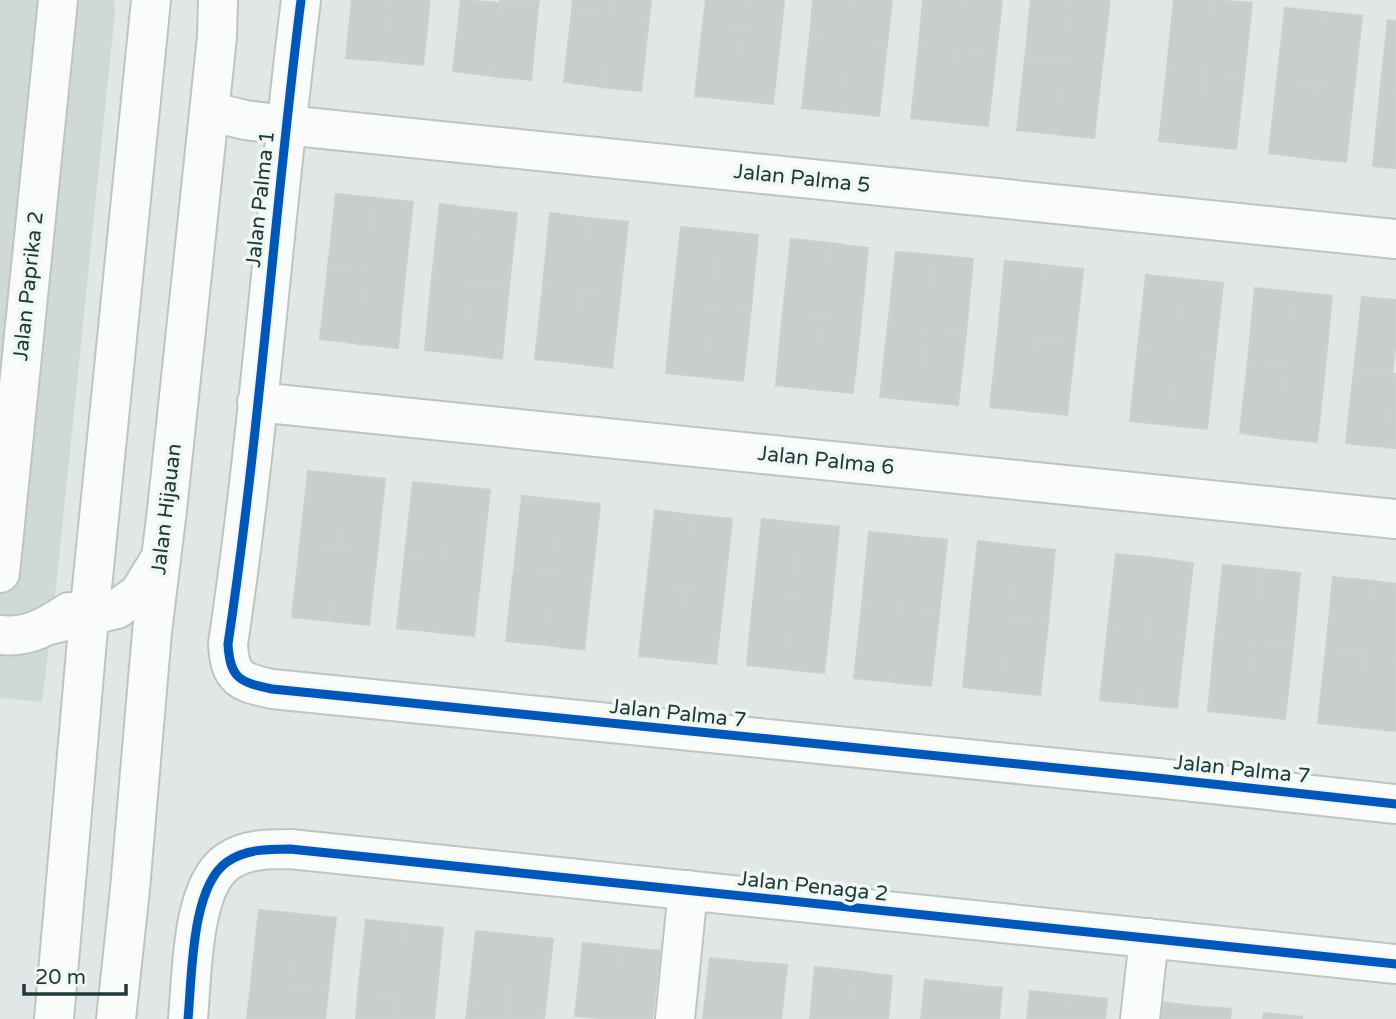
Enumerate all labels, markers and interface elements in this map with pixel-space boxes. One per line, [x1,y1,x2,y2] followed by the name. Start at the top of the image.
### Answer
[241,130,280,269] street label: Jalan Palma 1
[732,159,871,198] street label: Jalan Palma 5
[8,210,49,362] street label: Jalan Paprika 2
[756,441,895,480] street label: Jalan Palma 6
[146,442,187,576] street label: Jalan Hijauan
[608,694,747,733] street label: Jalan Palma 7
[1172,750,1311,789] street label: Jalan Palma 7
[737,866,889,907] street label: Jalan Penaga 2
[24,953,126,997] scale bar
[35,965,86,990] text: 20 m

